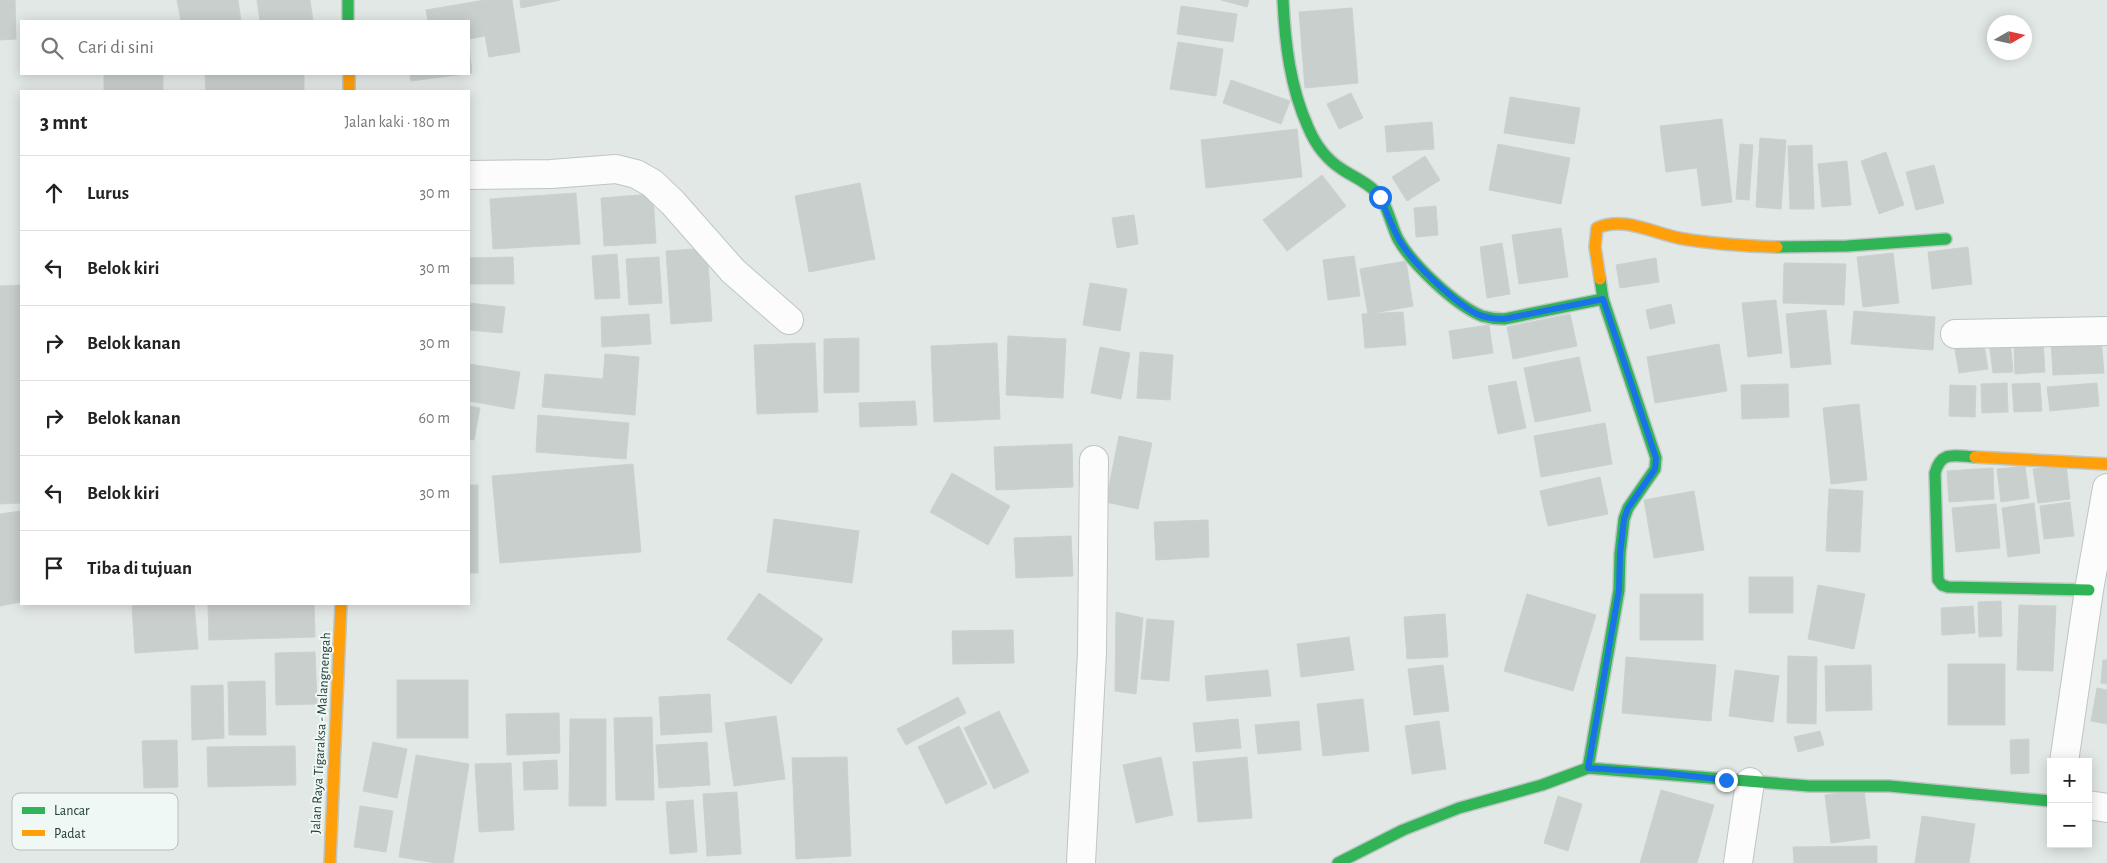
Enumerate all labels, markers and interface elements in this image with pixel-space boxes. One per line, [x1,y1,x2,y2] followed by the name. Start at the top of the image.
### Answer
[1987,15,2032,60] north arrow
[20,20,470,75] search box
[38,34,66,62] icon: search
[78,38,154,57] text: Cari di sini
[40,112,87,133] text: 3 mnt
[344,114,450,130] text: Jalan kaki · 180 m
[40,179,68,207] icon: ahead
[87,184,129,203] text: Lurus
[420,185,450,201] text: 30 m
[1369,186,1392,209] route start
[40,254,68,282] icon: left
[87,259,159,278] text: Belok kiri
[420,260,450,276] text: 30 m
[40,329,68,357] icon: right
[87,334,181,353] text: Belok kanan
[420,335,450,351] text: 30 m
[40,404,68,432] icon: right
[87,409,181,428] text: Belok kanan
[419,410,450,426] text: 60 m
[40,479,68,507] icon: left
[87,484,159,503] text: Belok kiri
[420,485,450,501] text: 30 m
[40,554,68,582] icon: arrive
[87,559,192,578] text: Tiba di tujuan
[309,632,333,834] street label: Jalan Raya Tigaraksa - Malangnengah
[2047,758,2092,848] map controls
[2047,758,2092,803] button: +
[1715,769,1738,792] route end
[12,793,178,850] legend
[2047,803,2092,848] button: −
[54,804,90,818] text: Lancar
[54,827,86,841] text: Padat

